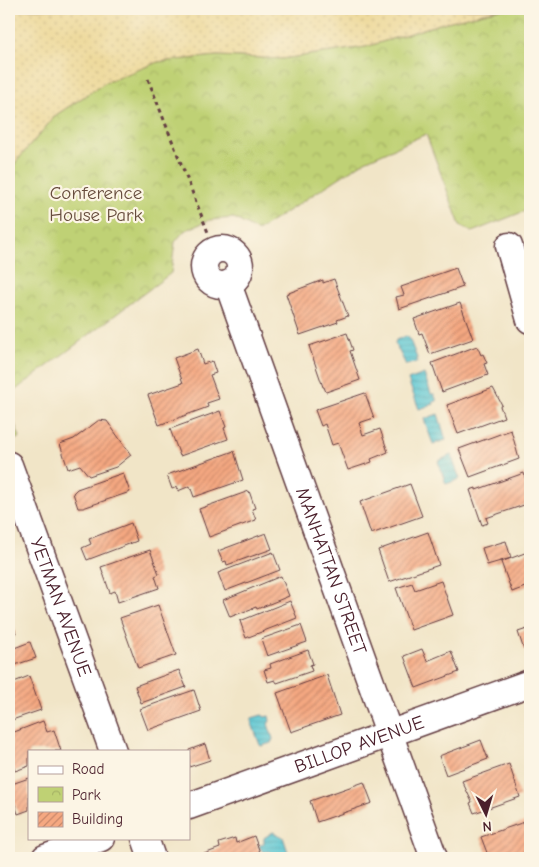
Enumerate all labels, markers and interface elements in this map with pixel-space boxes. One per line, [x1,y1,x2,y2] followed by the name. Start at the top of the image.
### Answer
[49,182,144,226] park label: Conference House Park
[291,485,371,658] street label: MANHATTAN STREET
[25,534,96,679] street label: YETMAN AVENUE
[292,711,427,778] street label: BILLOP AVENUE
[28,750,190,840] legend
[72,760,104,778] text: Road
[72,786,101,804] text: Park
[462,790,512,840] north arrow
[72,810,123,828] text: Building
[482,818,492,835] text: N

